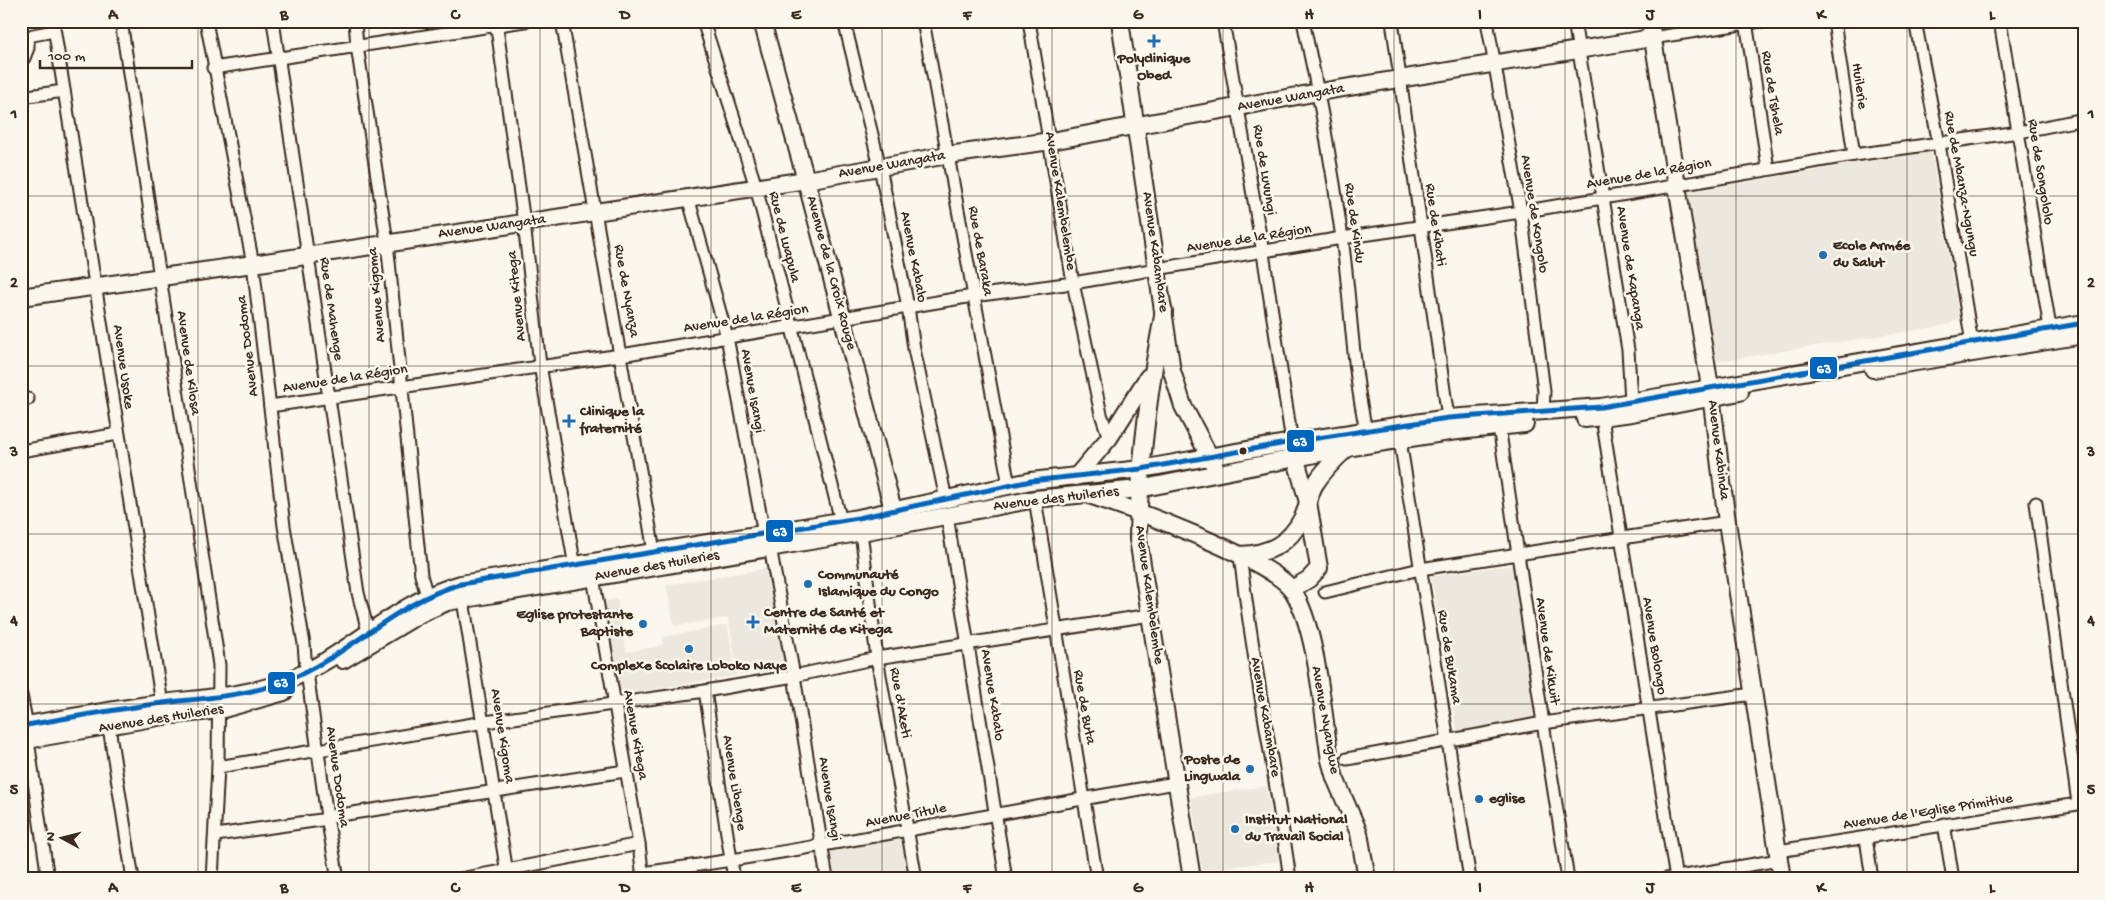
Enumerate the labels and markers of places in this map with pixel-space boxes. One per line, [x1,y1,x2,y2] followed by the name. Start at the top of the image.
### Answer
[1147,34,1161,48] marker: Polyclinique Obed
[1117,50,1192,85] place label: Polyclinique Obed
[1833,237,1911,272] place label: Ecole Armée du Salut
[1817,249,1829,261] marker: Ecole Armée du Salut
[579,403,645,438] place label: Clinique la fraternité
[562,414,576,428] marker: Clinique la fraternité
[1238,446,1248,456] unlabelled marker
[817,566,939,601] place label: Communauté Islamique du Congo
[802,578,814,590] marker: Communauté Islamique du Congo
[763,604,893,639] place label: Centre de Santé et Maternité de Kitega
[516,606,634,641] place label: Eglise protestante Baptiste
[746,615,760,629] marker: Centre de Santé et Maternité de Kitega
[637,618,649,630] marker: Eglise protestante Baptiste
[683,643,695,655] marker: Complexe Scolaire Loboko Naye
[590,657,788,675] place label: Complexe Scolaire Loboko Naye
[1183,751,1241,786] place label: Poste de Lingwala
[1244,763,1256,775] marker: Poste de Lingwala
[1488,790,1526,808] place label: eglise
[1473,793,1485,805] marker: eglise
[1245,811,1348,846] place label: Institut National du Travail Social
[1229,823,1241,835] marker: Institut National du Travail Social

